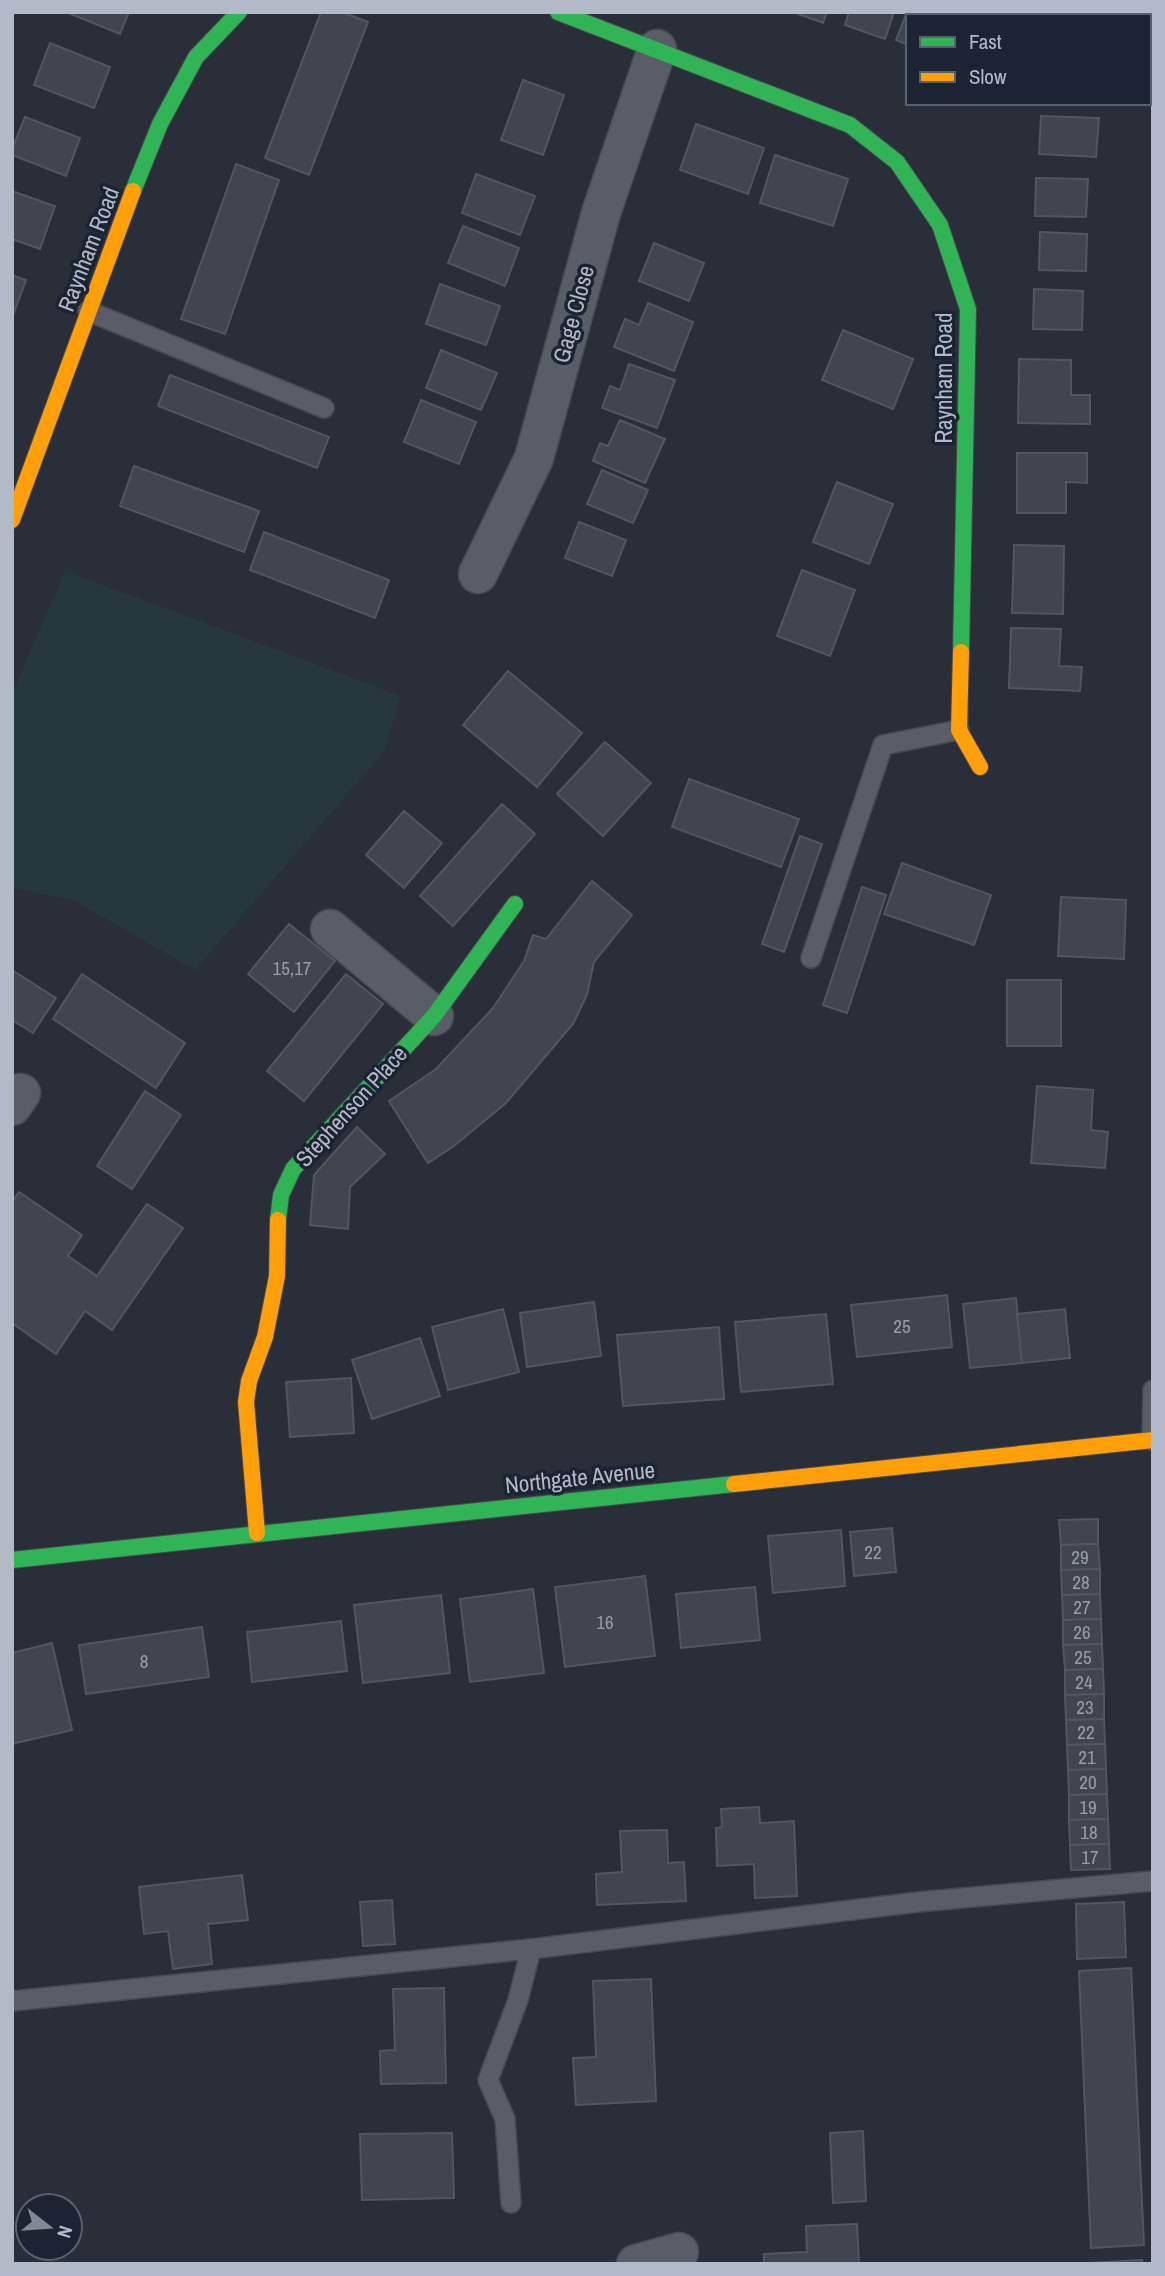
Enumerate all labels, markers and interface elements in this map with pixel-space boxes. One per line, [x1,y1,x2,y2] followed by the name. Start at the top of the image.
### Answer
[906,14,1151,105] legend
[969,27,1002,56] text: Fast
[969,62,1007,91] text: Slow
[50,182,126,316] street label: Raynham Road
[545,262,601,366] street label: Gage Close
[928,312,959,444] street label: Raynham Road
[273,955,312,981] house number: 15,17
[288,1039,414,1173] street label: Stephenson Place
[893,1313,911,1339] house number: 25
[503,1454,657,1500] street label: Northgate Avenue
[864,1539,882,1565] house number: 22
[1071,1544,1089,1570] house number: 29
[1072,1569,1090,1595] house number: 28
[1073,1594,1091,1620] house number: 27
[596,1609,614,1635] house number: 16
[1073,1619,1091,1645] house number: 26
[1074,1644,1092,1670] house number: 25
[140,1648,148,1674] house number: 8
[1075,1669,1093,1695] house number: 24
[1076,1694,1094,1720] house number: 23
[1077,1719,1095,1745] house number: 22
[1078,1744,1096,1770] house number: 21
[1079,1769,1097,1795] house number: 20
[1079,1794,1097,1820] house number: 19
[1080,1819,1098,1845] house number: 18
[1081,1844,1099,1870] house number: 17
[14,2192,84,2262] north arrow
[51,2223,79,2241] text: N

